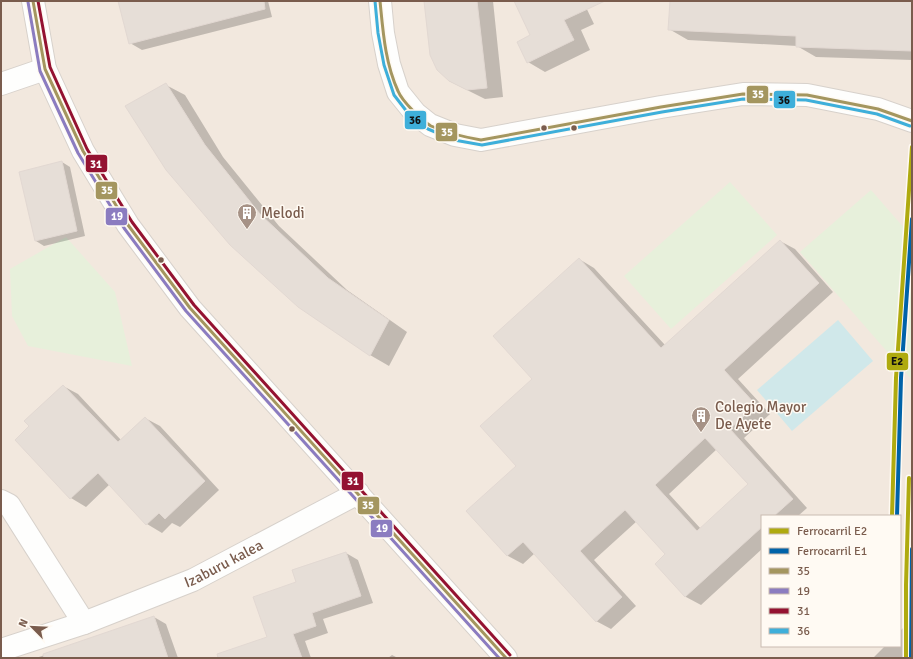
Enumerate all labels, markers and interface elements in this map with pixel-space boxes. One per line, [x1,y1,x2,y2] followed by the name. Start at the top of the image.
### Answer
[746,85,769,104] line badge: 35
[752,88,764,101] text: 35
[773,90,796,109] line badge: 36
[778,94,790,107] text: 36
[404,110,427,130] line badge: 36
[409,114,421,127] text: 36
[435,122,458,142] line badge: 35
[539,123,549,133] unlabelled marker
[569,123,579,133] unlabelled marker
[441,126,453,139] text: 35
[85,154,108,173] line badge: 31
[90,158,102,171] text: 31
[95,181,118,200] line badge: 35
[101,184,113,197] text: 35
[236,202,258,230] building icon: Melodi
[261,204,305,222] place label: Melodi
[105,207,128,226] line badge: 19
[111,210,123,223] text: 19
[156,255,166,265] unlabelled marker
[886,352,909,371] line badge: E2
[891,355,903,368] text: E2
[715,398,807,433] place label: Colegio Mayor De Ayete
[690,405,712,433] building icon: Colegio Mayor De Ayete
[287,424,297,434] unlabelled marker
[341,471,364,491] line badge: 31
[347,475,359,488] text: 31
[357,496,380,515] line badge: 35
[362,499,374,512] text: 35
[761,515,901,647] legend
[370,519,393,538] line badge: 19
[376,522,388,535] text: 19
[797,524,867,539] text: Ferrocarril E2
[182,536,266,592] street label: Izaburu kalea
[797,544,867,559] text: Ferrocarril E1
[797,564,810,579] text: 35
[797,584,810,599] text: 19
[797,604,810,619] text: 31
[12,607,52,647] north arrow
[16,617,31,629] text: N
[797,624,810,639] text: 36

